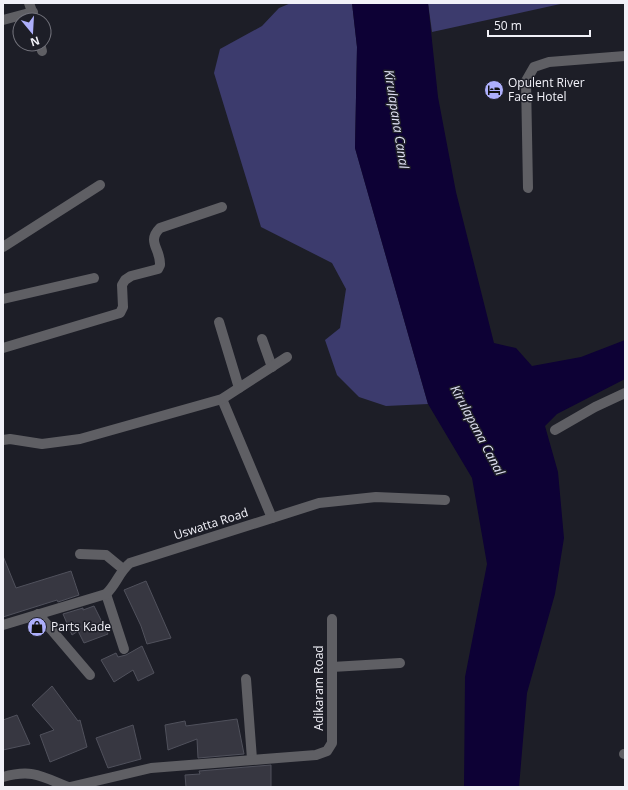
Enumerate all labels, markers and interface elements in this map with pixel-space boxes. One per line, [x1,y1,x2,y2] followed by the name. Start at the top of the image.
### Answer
[12,12,52,52] north arrow
[488,12,590,38] scale bar
[494,17,522,34] text: 50 m
[29,33,42,51] text: N
[380,68,414,171] water label: Kirulapana Canal
[508,74,585,105] place label: Opulent River Face Hotel
[483,79,505,101] hotel icon: Opulent River Face Hotel
[447,382,510,479] water label: Kirulapana Canal
[171,503,250,544] street label: Uswatta Road
[26,616,48,638] shop icon: Parts Kade
[51,618,111,635] place label: Parts Kade
[310,645,327,731] street label: Adikaram Road

